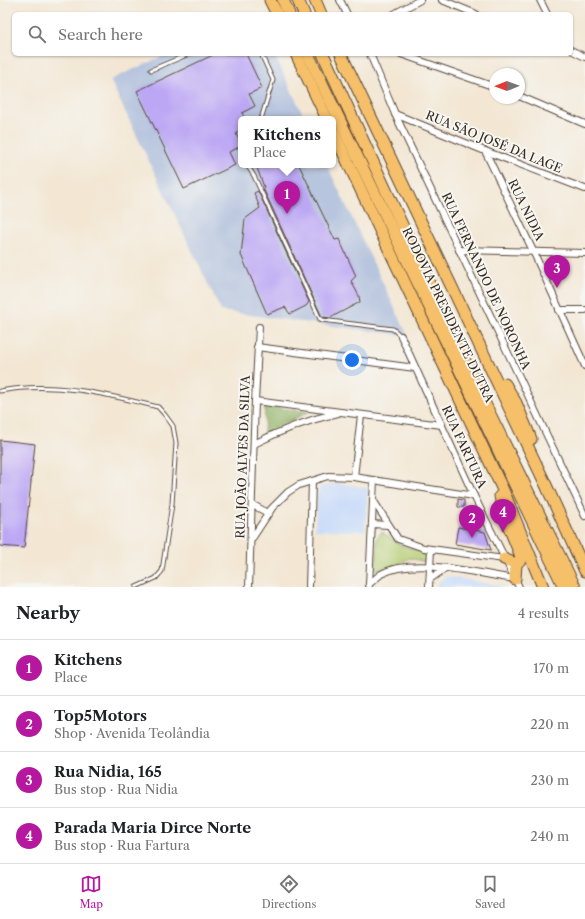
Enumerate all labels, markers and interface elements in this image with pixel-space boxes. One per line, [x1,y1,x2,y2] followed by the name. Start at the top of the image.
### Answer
[12,12,573,56] search box
[26,23,48,45] icon: search
[58,25,143,44] text: Search here
[489,68,525,104] north arrow
[424,106,565,176] street label: RUA SÃO JOSÉ DA LAGE
[238,116,336,168] popup
[253,125,321,144] text: Kitchens
[253,144,286,160] text: Place
[505,177,548,244] street label: RUA NIDIA
[274,181,300,214] pin: 1
[439,190,535,373] street label: RUA FERNANDO DE NORONHA
[399,225,498,406] street label: RODOVIA PRESIDENTE DUTRA
[544,255,570,288] pin: 3
[342,350,362,370] your location
[231,374,253,539] street label: RUA JOÃO ALVES DA SILVA
[439,403,491,492] street label: RUA FARTURA
[490,499,516,532] pin: 4
[459,505,485,538] pin: 2
[16,603,80,623] text: Nearby
[518,605,569,621] text: 4 results
[54,650,122,669] text: Kitchens
[26,660,32,676] text: 1
[533,660,569,676] text: 170 m
[54,669,87,685] text: Place
[54,706,147,725] text: Top5Motors
[25,716,33,732] text: 2
[530,716,569,732] text: 220 m
[54,725,210,741] text: Shop · Avenida Teolândia
[54,762,162,781] text: Rua Nidia, 165
[25,772,33,788] text: 3
[531,772,569,788] text: 230 m
[54,781,178,797] text: Bus stop · Rua Nidia
[54,818,251,837] text: Parada Maria Dirce Norte
[25,828,33,844] text: 4
[530,828,569,844] text: 240 m
[54,837,190,853] text: Bus stop · Rua Fartura
[79,873,103,911] tab: Map
[262,873,316,911] tab: Directions
[475,873,506,911] tab: Saved

